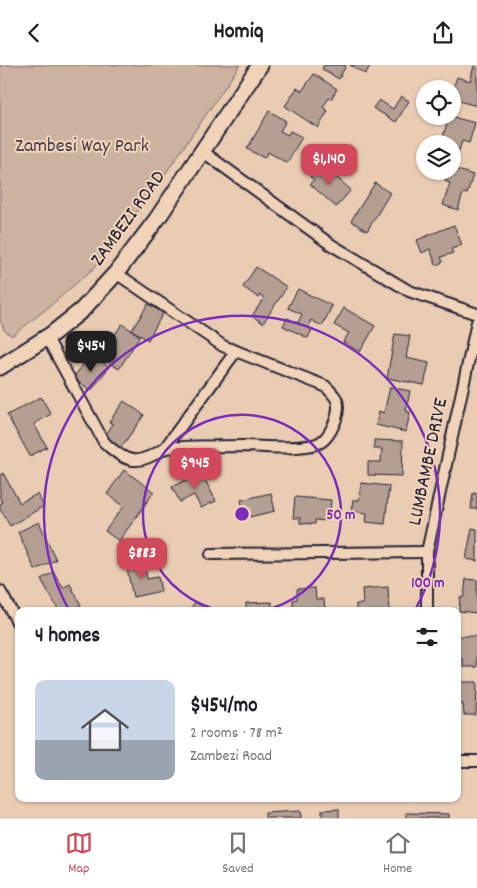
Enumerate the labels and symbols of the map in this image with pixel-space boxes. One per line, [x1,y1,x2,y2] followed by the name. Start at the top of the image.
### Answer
[15,133,149,161] park label: Zambesi Way Park
[288,143,370,186] pin: $1,140
[85,165,173,273] street label: ZAMBEZI ROAD
[61,331,121,373] pin: $454
[402,396,456,528] street label: LUMBAMBE DRIVE
[165,447,225,490] pin: $945
[233,505,251,523] centre of rings
[327,505,355,527] text: 50 m
[112,537,172,580] pin: $883
[411,573,445,595] text: 100 m

